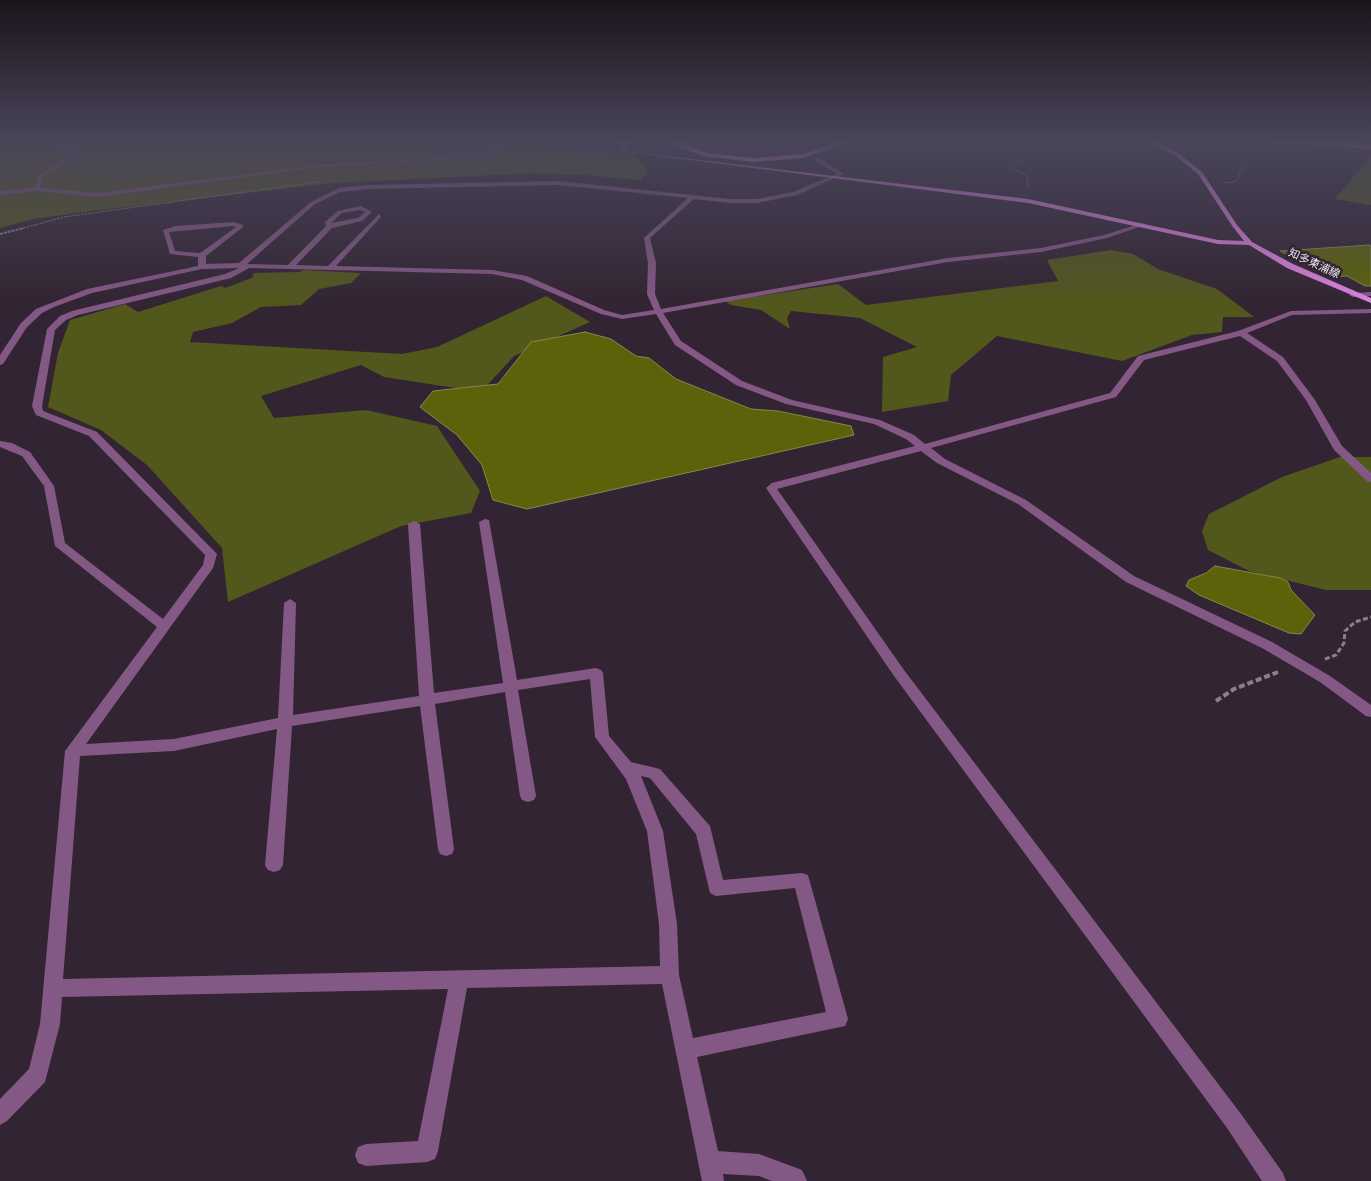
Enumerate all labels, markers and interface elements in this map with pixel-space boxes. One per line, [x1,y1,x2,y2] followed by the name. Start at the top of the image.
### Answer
[1286,246,1342,282] street label: 知多東浦線

